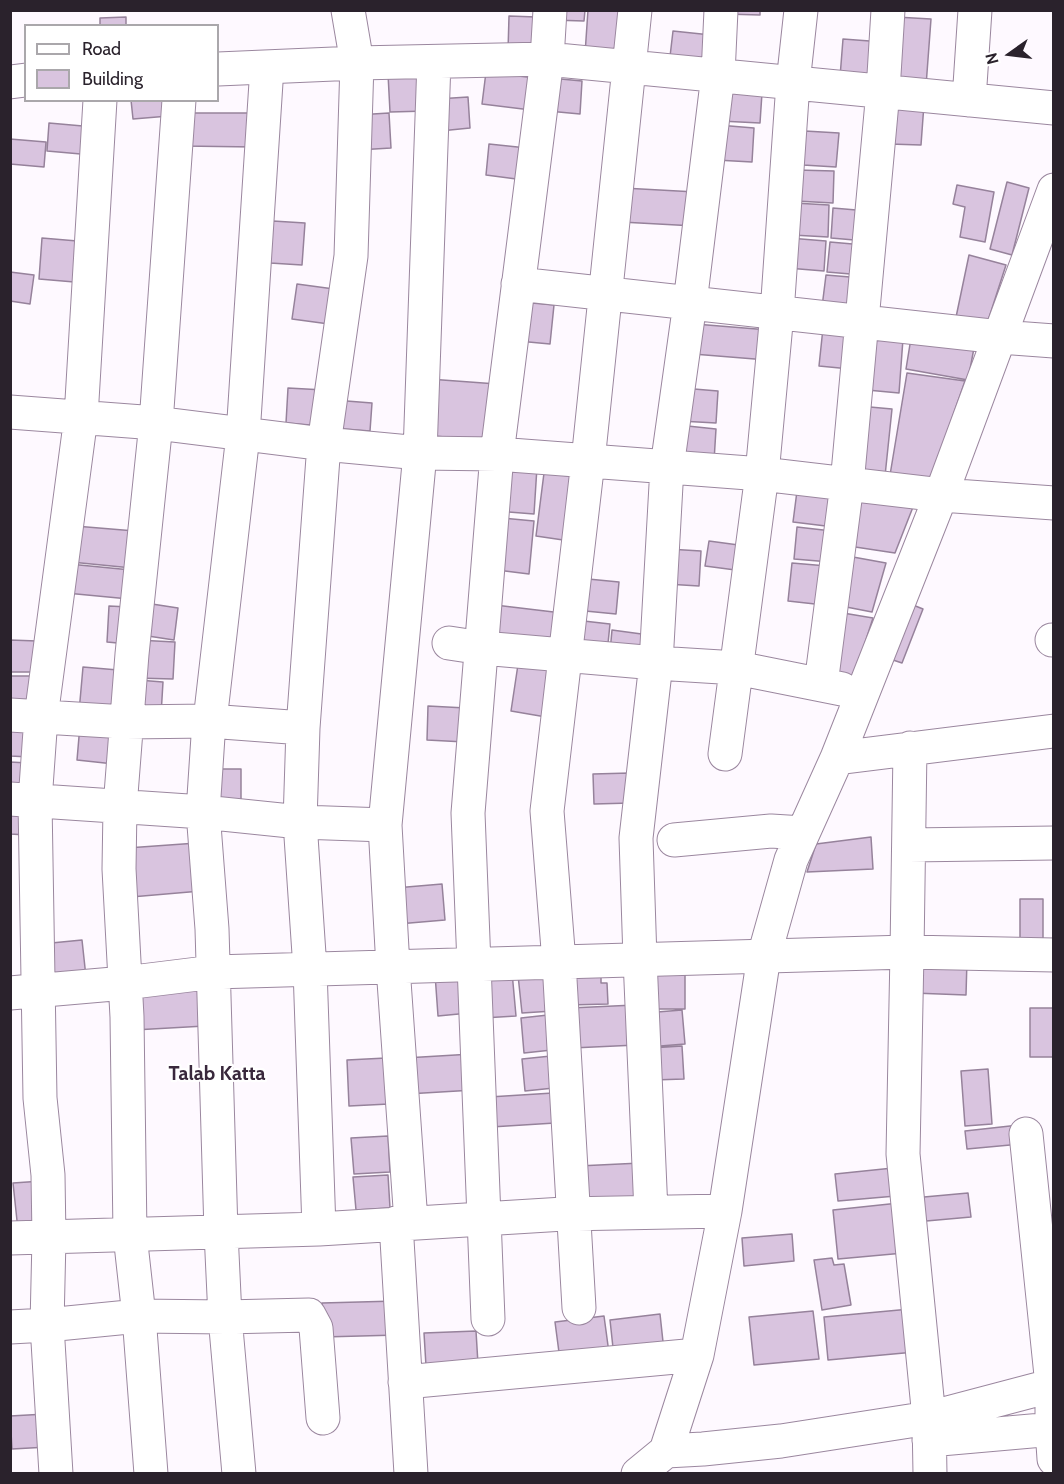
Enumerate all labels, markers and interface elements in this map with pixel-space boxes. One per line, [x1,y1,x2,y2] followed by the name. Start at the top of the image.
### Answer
[24,24,219,102] legend
[980,24,1040,84] north arrow
[82,38,121,60] text: Road
[981,51,1003,66] text: N
[82,68,143,90] text: Building
[168,1062,266,1086] district label: Talab Katta

